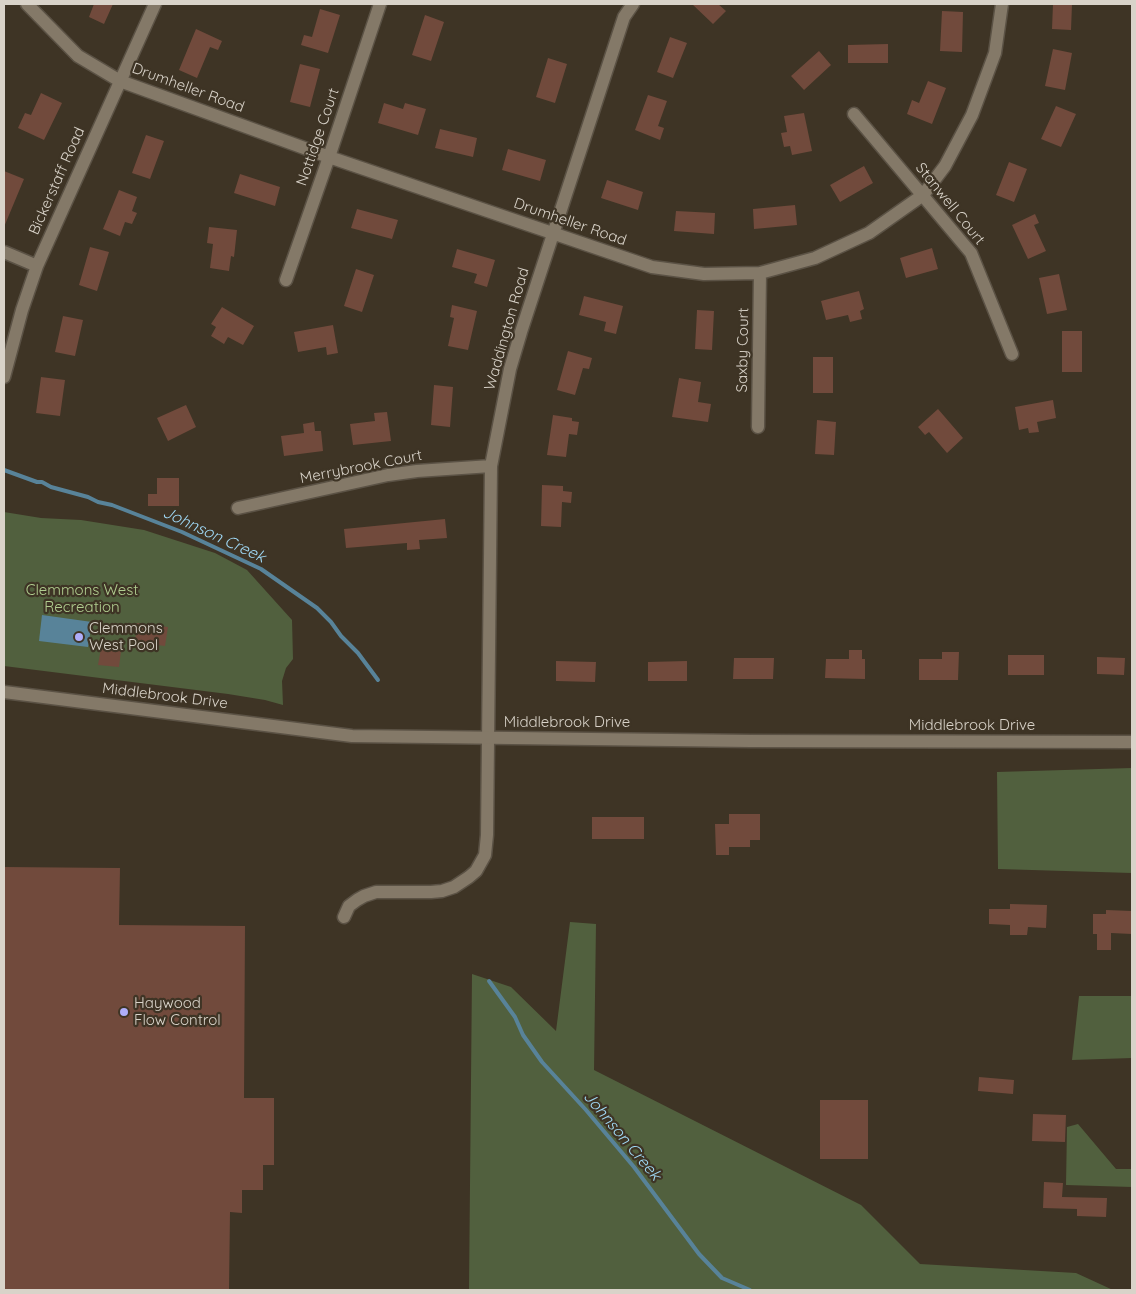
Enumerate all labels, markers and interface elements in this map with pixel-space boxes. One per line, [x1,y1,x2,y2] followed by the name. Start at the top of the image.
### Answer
[129,59,247,117] street label: Drumheller Road
[293,86,343,188] street label: Nottidge Court
[25,124,89,238] street label: Bickerstaff Road
[911,159,989,249] street label: Stanwell Court
[511,194,629,250] street label: Drumheller Road
[481,266,533,392] street label: Waddington Road
[733,307,753,393] street label: Saxby Court
[298,446,424,488] street label: Merrybrook Court
[160,503,268,567] water label: Johnson Creek
[26,581,138,616] park label: Clemmons West Recreation
[89,619,163,654] place label: Clemmons West Pool
[73,631,85,643] marker: Clemmons West Pool
[101,679,229,713] street label: Middlebrook Drive
[504,713,630,731] street label: Middlebrook Drive
[909,716,1035,734] street label: Middlebrook Drive
[134,994,221,1029] place label: Haywood Flow Control
[118,1006,130,1018] marker: Haywood Flow Control
[579,1087,665,1185] water label: Johnson Creek

